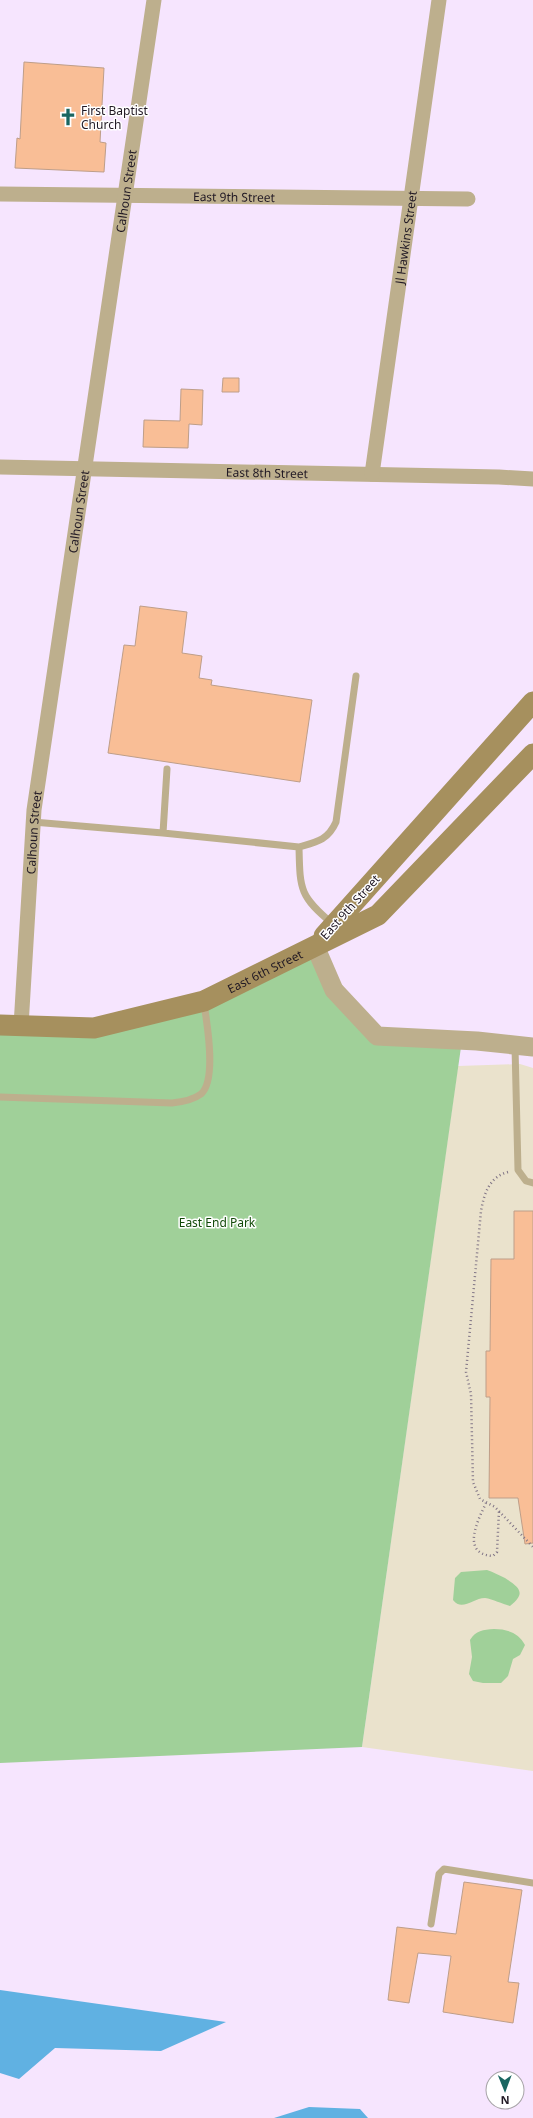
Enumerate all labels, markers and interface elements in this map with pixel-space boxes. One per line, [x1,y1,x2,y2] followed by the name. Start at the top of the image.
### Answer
[81,102,149,133] place label: First Baptist Church
[58,107,78,127] church icon: First Baptist Church
[111,148,140,234] street label: Calhoun Street
[193,188,276,205] street label: East 9th Street
[390,189,421,286] street label: Jl Hawkins Street
[226,463,309,482] street label: East 8th Street
[64,468,93,554] street label: Calhoun Street
[22,789,45,875] street label: Calhoun Street
[316,870,384,943] street label: East 9th Street
[224,945,306,997] street label: East 6th Street
[179,1214,256,1231] park label: East End Park
[485,2070,525,2110] north arrow
[501,2093,510,2108] text: N

